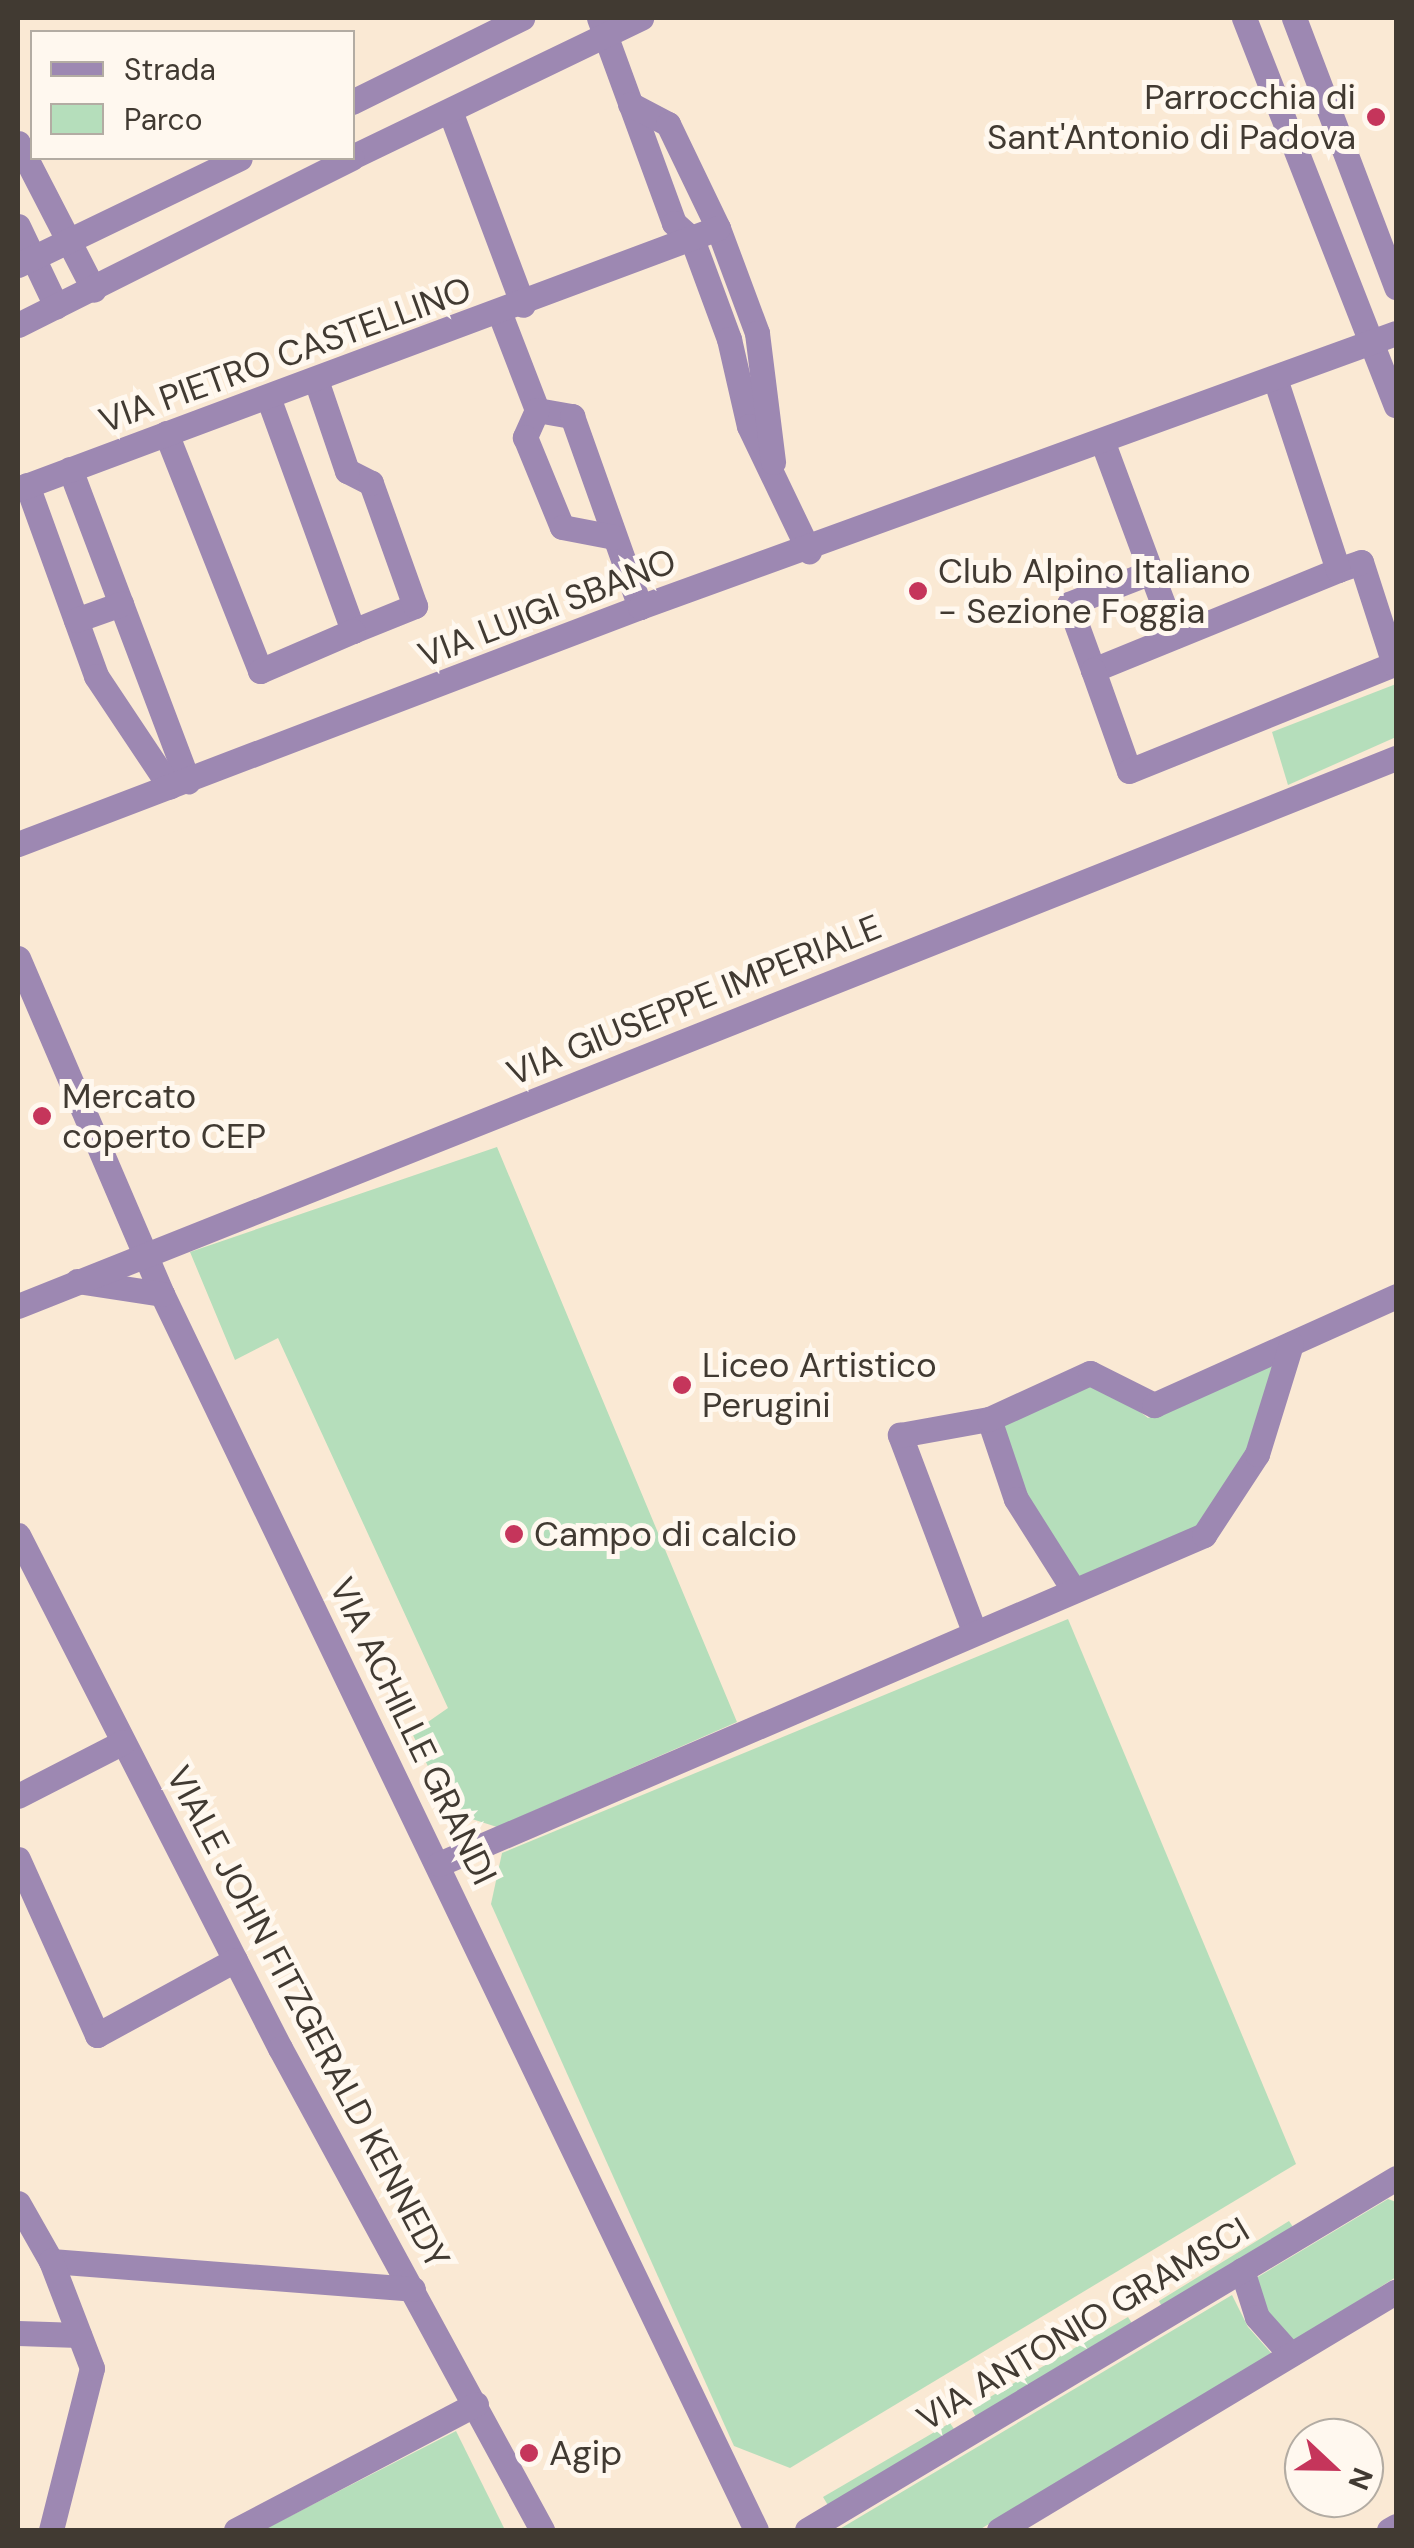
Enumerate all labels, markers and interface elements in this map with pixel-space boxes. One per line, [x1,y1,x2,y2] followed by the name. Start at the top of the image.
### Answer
[30,30,355,160] legend
[124,50,216,89] text: Strada
[987,76,1356,158] place label: Parrocchia di Sant'Antonio di Padova
[124,100,203,139] text: Parco
[1365,106,1387,128] marker: Parrocchia di Sant'Antonio di Padova
[93,268,477,442] street label: VIA PIETRO CASTELLINO
[412,540,682,676] street label: VIA LUIGI SBANO
[938,550,1251,632] place label: Club Alpino Italiano - Sezione Foggia
[907,580,929,602] marker: Club Alpino Italiano - Sezione Foggia
[501,906,887,1094] street label: VIA GIUSEPPE IMPERIALE
[62,1075,266,1157] place label: Mercato coperto CEP
[31,1105,53,1127] marker: Mercato coperto CEP
[702,1344,937,1426] place label: Liceo Artistico Perugini
[671,1374,693,1396] marker: Liceo Artistico Perugini
[534,1513,797,1555] place label: Campo di calcio
[503,1523,525,1545] marker: Campo di calcio
[320,1571,506,1891] street label: VIA ACHILLE GRANDI
[157,1759,459,2275] street label: VIALE JOHN FITZGERALD KENNEDY
[910,2208,1256,2440] street label: VIA ANTONIO GRAMSCI
[1284,2418,1384,2518] north arrow
[549,2432,622,2474] place label: Agip
[518,2442,540,2464] marker: Agip
[1339,2462,1381,2495] text: N

